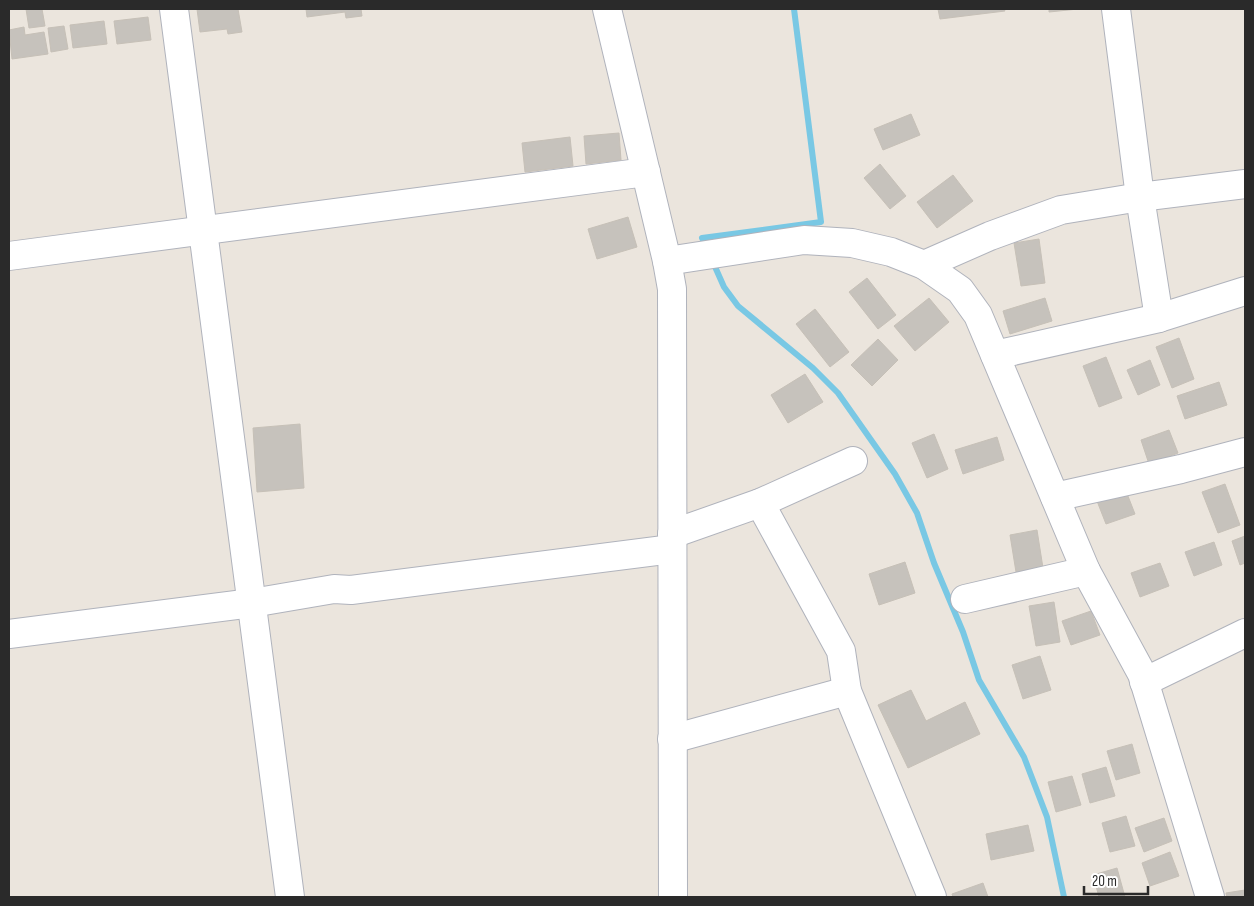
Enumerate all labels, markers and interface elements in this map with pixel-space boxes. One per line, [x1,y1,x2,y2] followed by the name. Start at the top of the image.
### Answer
[1084,864,1148,896] scale bar
[1092,872,1117,891] text: 20 m

